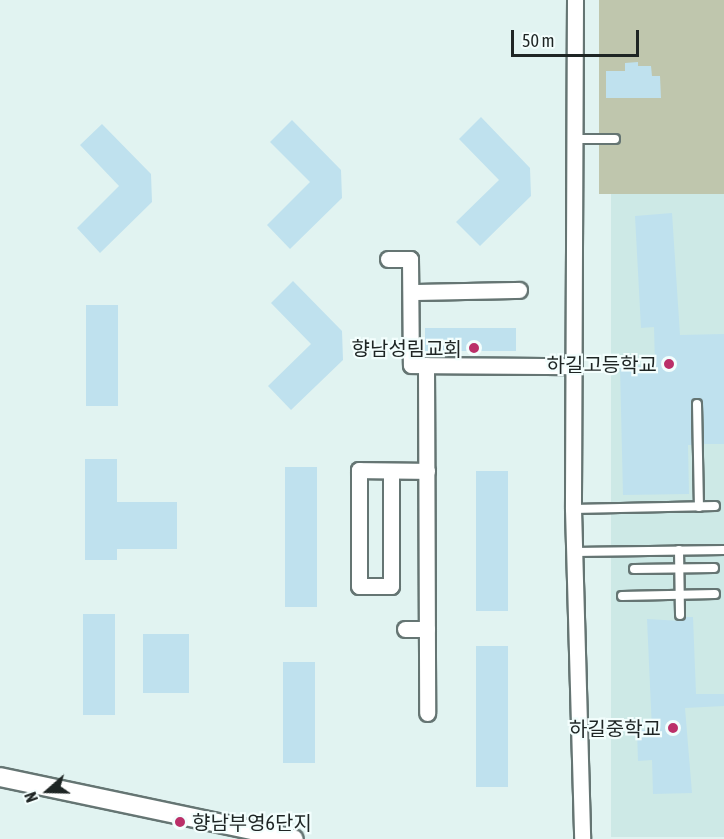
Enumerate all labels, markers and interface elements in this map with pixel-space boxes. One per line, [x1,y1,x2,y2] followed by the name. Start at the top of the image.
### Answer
[514,18,642,56] scale bar
[522,30,554,51] text: 50 m
[352,336,462,360] place label: 향남성림교회
[467,341,481,355] marker: 향남성림교회
[547,352,657,376] place label: 하길고등학교
[662,357,676,371] marker: 하길고등학교
[569,716,661,740] place label: 하길중학교
[666,721,680,735] marker: 하길중학교
[18,761,78,821] north arrow
[21,790,41,805] text: N
[192,810,312,834] place label: 향남부영6단지
[173,815,187,829] marker: 향남부영6단지

